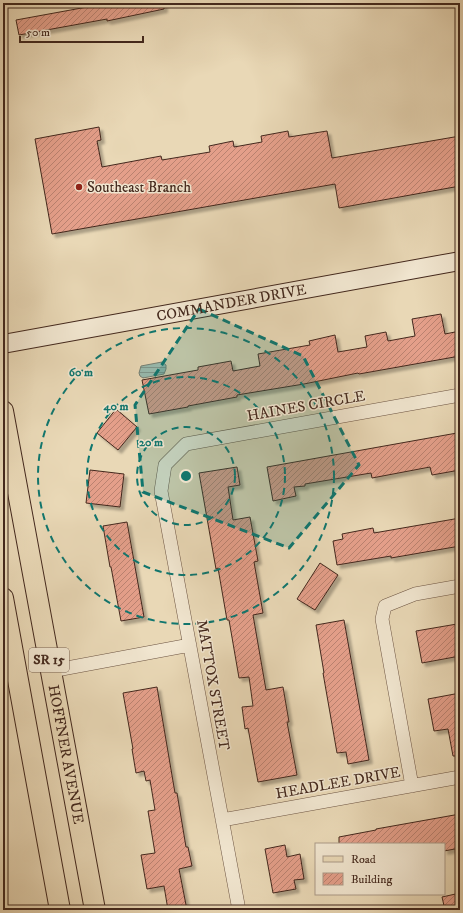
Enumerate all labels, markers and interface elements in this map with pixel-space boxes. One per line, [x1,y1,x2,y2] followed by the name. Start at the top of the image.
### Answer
[20,18,143,44] scale bar
[26,25,50,40] text: 50 m
[87,178,191,197] place label: Southeast Branch
[74,182,84,192] marker: Southeast Branch
[155,280,308,325] street label: COMMANDER DRIVE
[69,365,93,380] text: 60 m
[245,386,367,426] street label: HAINES CIRCLE
[103,399,128,414] text: 40 m
[139,435,163,450] text: 20 m
[179,469,193,483] centre of rings
[192,618,234,752] street label: MATTOX STREET
[29,648,69,672] road number: SR 15
[44,683,88,826] street label: HOFFNER AVENUE
[274,763,402,803] street label: HEADLEE DRIVE
[315,843,445,895] legend
[351,852,376,867] text: Road
[351,872,392,887] text: Building

